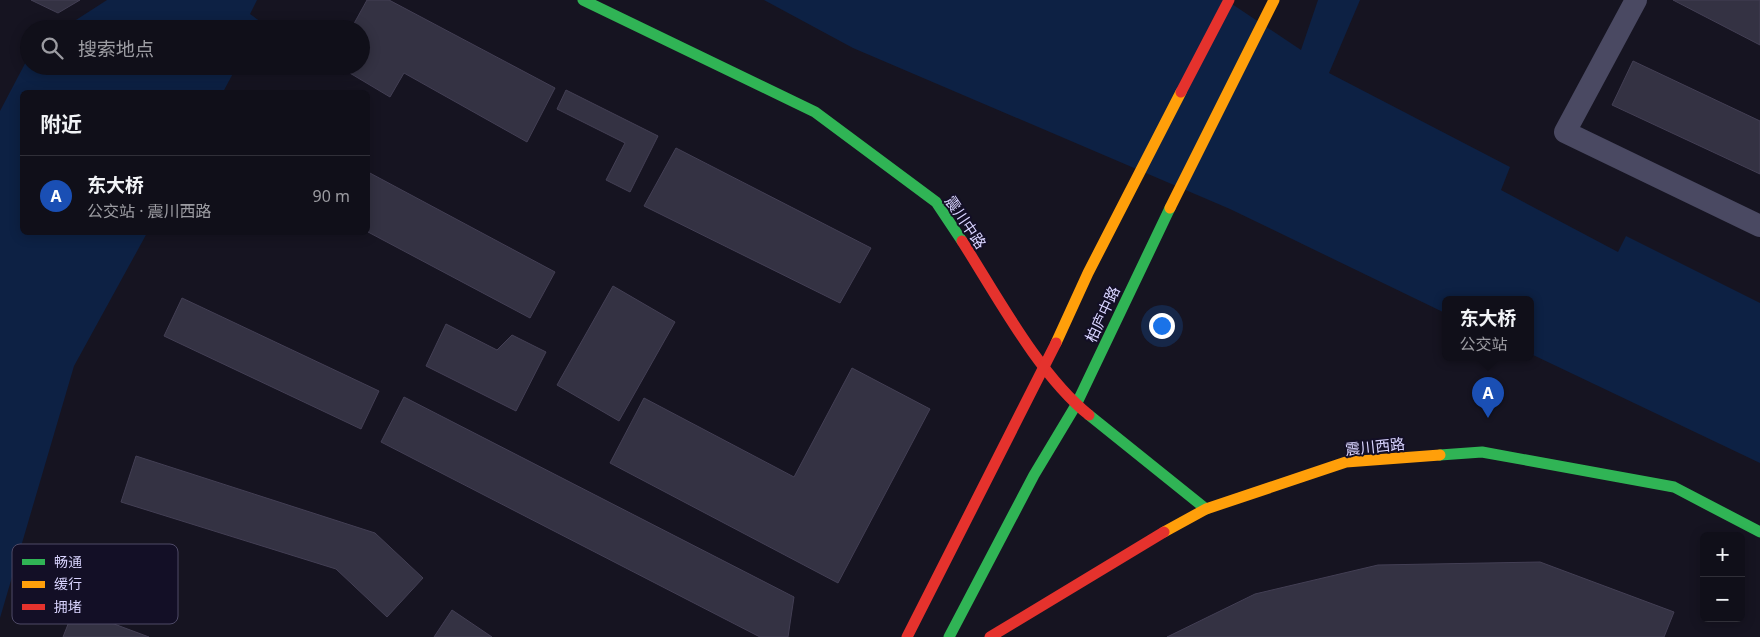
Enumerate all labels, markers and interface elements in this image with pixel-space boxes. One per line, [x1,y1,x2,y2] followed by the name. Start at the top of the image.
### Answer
[20,20,370,75] search box
[38,34,66,62] icon: search
[78,36,154,62] text: 搜索地点
[40,110,82,138] text: 附近
[87,172,144,198] text: 东大桥
[50,185,62,207] text: A
[313,185,350,207] text: 90 m
[941,192,991,252] street label: 震川中路
[87,200,212,222] text: 公交站 · 震川西路
[1080,283,1124,345] street label: 柏庐中路
[1442,296,1534,361] popup
[1459,305,1517,331] text: 东大桥
[1149,313,1175,339] your location
[1459,333,1508,355] text: 公交站
[1472,377,1504,418] pin: A
[1344,433,1406,459] street label: 震川西路
[1700,532,1745,622] map controls
[1700,532,1745,577] button: +
[12,544,178,624] legend
[54,552,82,571] text: 畅通
[54,574,82,593] text: 缓行
[1700,577,1745,622] button: −
[54,597,82,616] text: 拥堵

